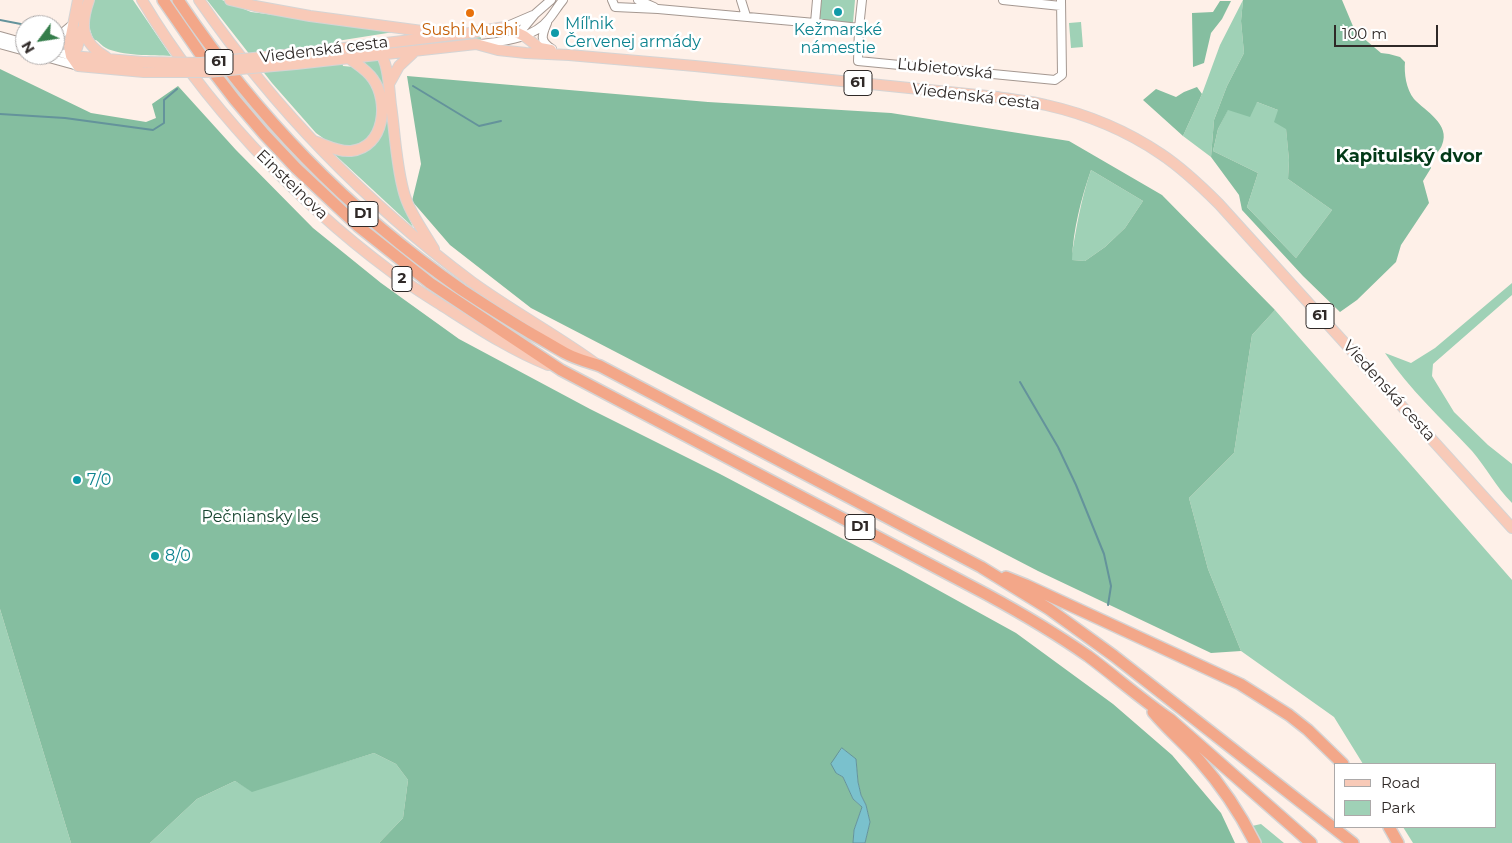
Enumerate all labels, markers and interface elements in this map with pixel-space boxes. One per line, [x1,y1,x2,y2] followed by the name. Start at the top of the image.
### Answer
[832,6,844,18] marker: Kežmarské námestie
[464,7,476,19] marker: Sushi Mushi
[565,14,701,52] place label: Míľnik Červenej armády
[15,15,65,65] north arrow
[1337,15,1441,47] scale bar
[422,20,518,40] place label: Sushi Mushi
[794,20,882,58] place label: Kežmarské námestie
[1342,24,1387,43] text: 100 m
[549,27,561,39] marker: Míľnik Červenej armády
[259,33,389,67] street label: Viedenská cesta
[17,38,39,57] text: N
[205,50,233,74] road number: 61
[896,54,994,84] street label: Ľubietovská
[844,70,872,96] road number: 61
[911,80,1041,114] street label: Viedenská cesta
[252,146,332,224] street label: Einsteinova
[1336,146,1482,168] district label: Kapitulský dvor
[348,202,378,226] road number: D1
[392,266,412,292] road number: 2
[1306,304,1334,328] road number: 61
[1339,337,1439,445] street label: Viedenská cesta
[87,470,111,490] place label: 7/0
[71,474,83,486] marker: 7/0
[202,507,318,527] park label: Pečniansky les
[845,514,875,540] road number: D1
[165,546,191,566] place label: 8/0
[149,550,161,562] marker: 8/0
[1334,763,1497,828] legend
[1381,773,1420,792] text: Road
[1381,798,1415,817] text: Park

